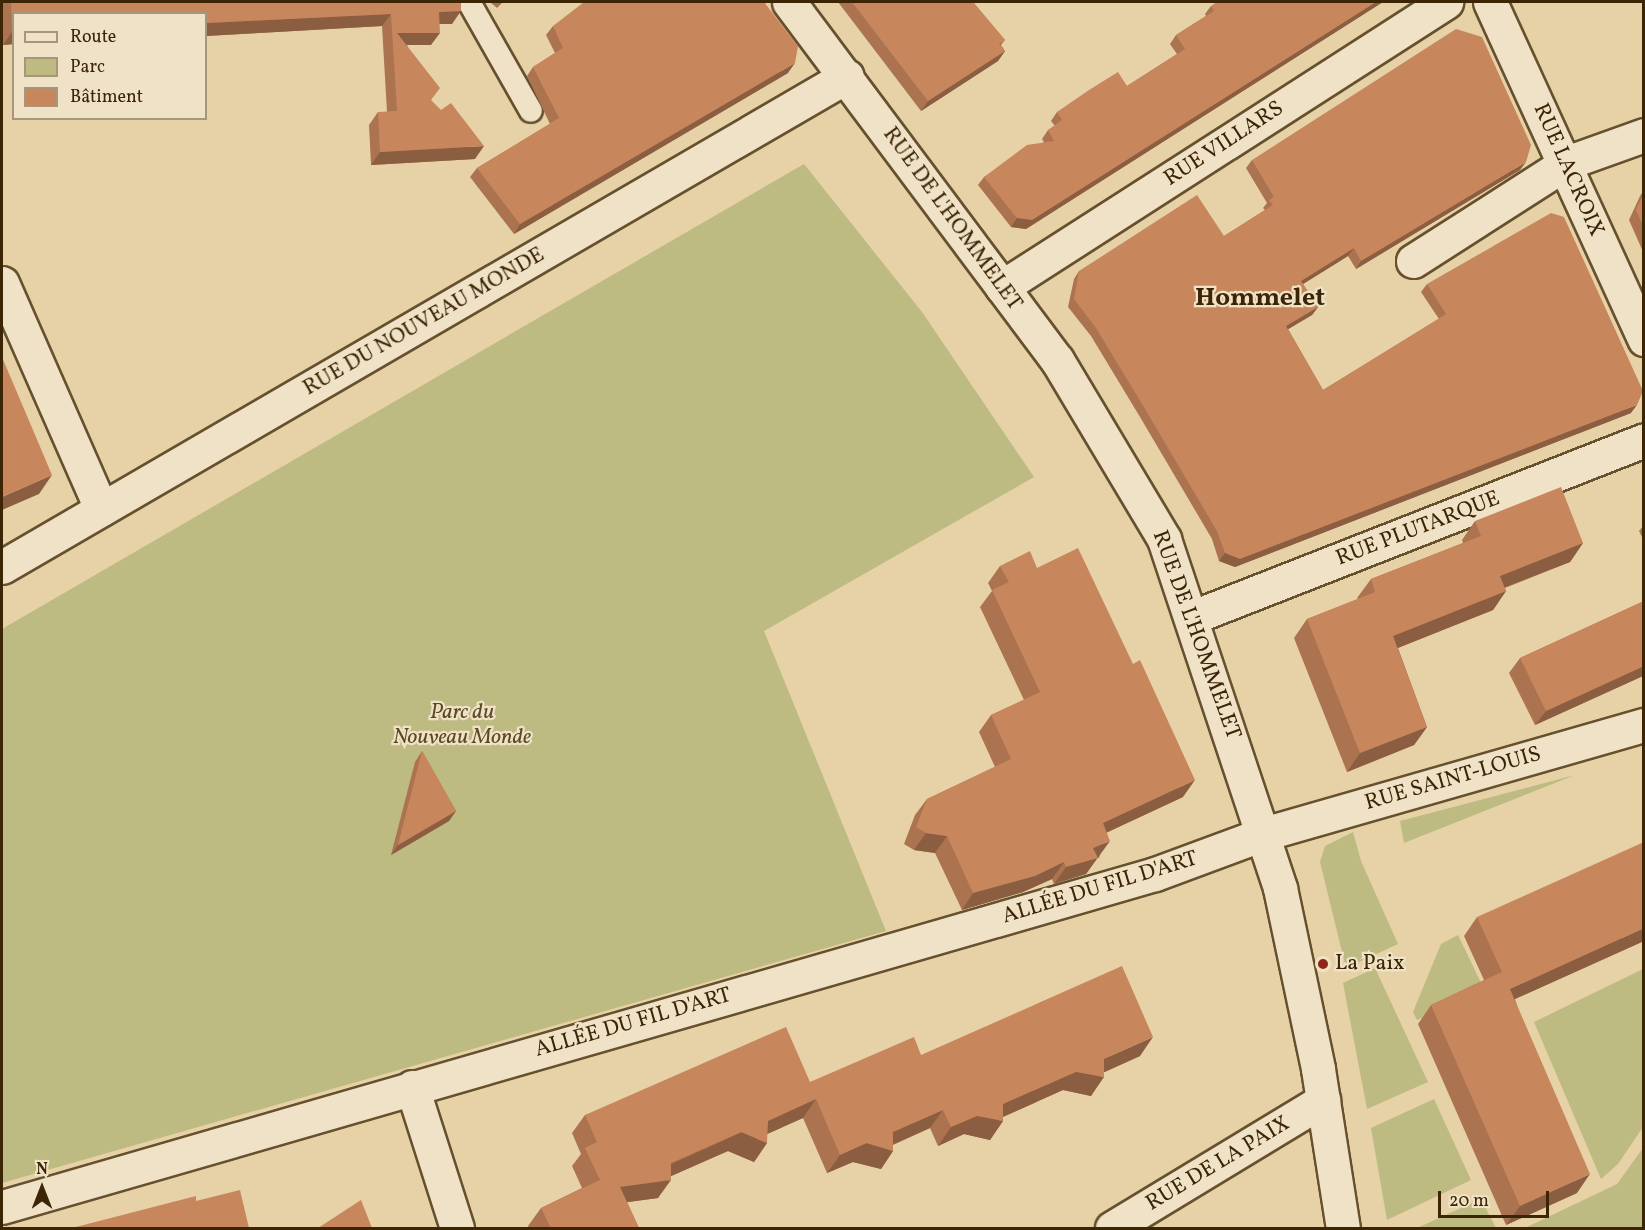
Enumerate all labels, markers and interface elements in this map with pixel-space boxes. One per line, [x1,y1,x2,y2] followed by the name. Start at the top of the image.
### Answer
[12,12,207,120] legend
[70,25,116,50] text: Route
[70,55,105,80] text: Parc
[70,85,143,110] text: Bâtiment
[1159,95,1289,193] street label: RUE VILLARS
[1527,99,1609,241] street label: RUE LACROIX
[877,122,1027,316] street label: RUE DE L'HOMMELET
[299,242,549,402] street label: RUE DU NOUVEAU MONDE
[1195,283,1325,315] district label: Hommelet
[1332,486,1504,572] street label: RUE PLUTARQUE
[1146,527,1246,743] street label: RUE DE L'HOMMELET
[393,699,531,750] park label: Parc du Nouveau Monde
[1362,741,1544,817] street label: RUE SAINT-LOUIS
[999,846,1201,930] street label: ALLÉE DU FIL D'ART
[1335,951,1404,977] place label: La Paix
[1316,957,1330,971] marker: La Paix
[532,982,734,1064] street label: ALLÉE DU FIL D'ART
[1141,1111,1295,1217] street label: RUE DE LA PAIX
[12,1158,72,1218] north arrow
[36,1159,48,1181] text: N
[1441,1179,1552,1217] scale bar
[1449,1189,1489,1214] text: 20 m

